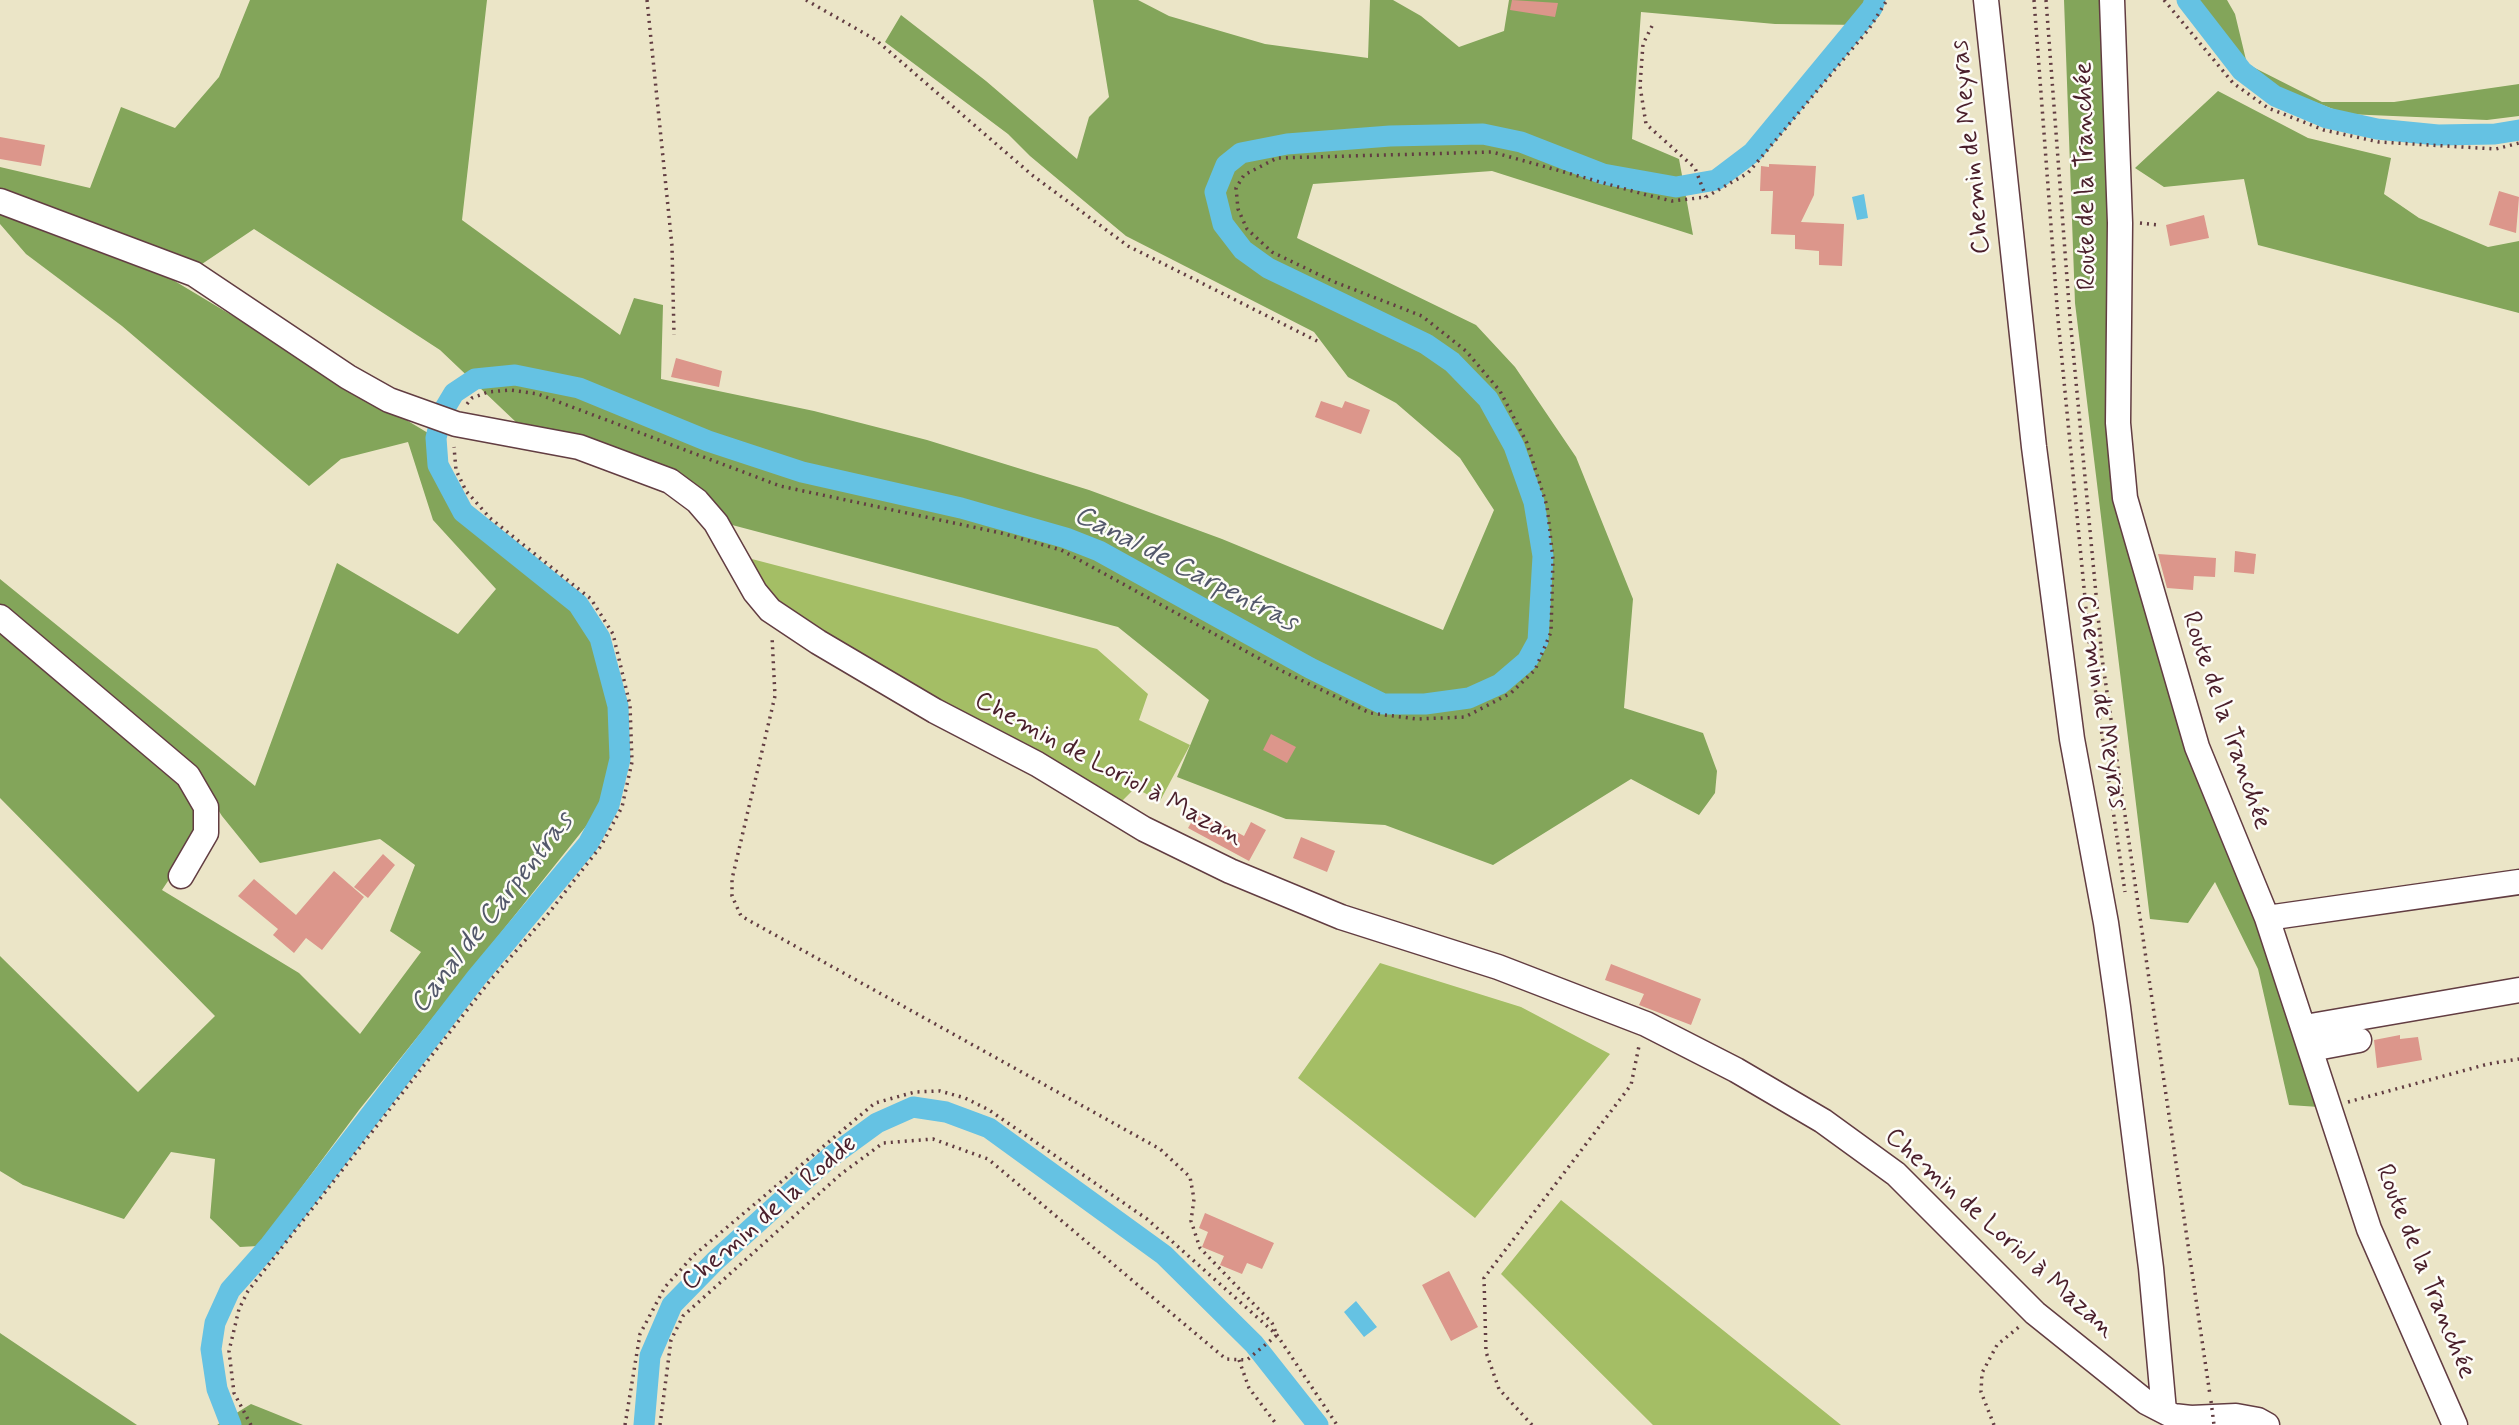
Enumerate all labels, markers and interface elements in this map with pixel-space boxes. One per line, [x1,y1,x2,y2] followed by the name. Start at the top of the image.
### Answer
[1945,38,1999,256] street label: Chemin de Meyras
[2069,62,2105,290] street label: Route de la Tranchée
[1068,499,1302,641] water label: Canal de Carpentras
[2068,593,2132,811] street label: Chemin de Meyras
[2173,608,2277,834] street label: Route de la Tranchée
[968,686,1248,854] street label: Chemin de Loriol à Mazan
[404,807,582,1021] water label: Canal de Carpentras
[1877,1122,2121,1346] street label: Chemin de Loriol à Mazan
[676,1129,864,1299] street label: Chemin de la Rodde
[2367,1160,2481,1384] street label: Route de la Tranchée

